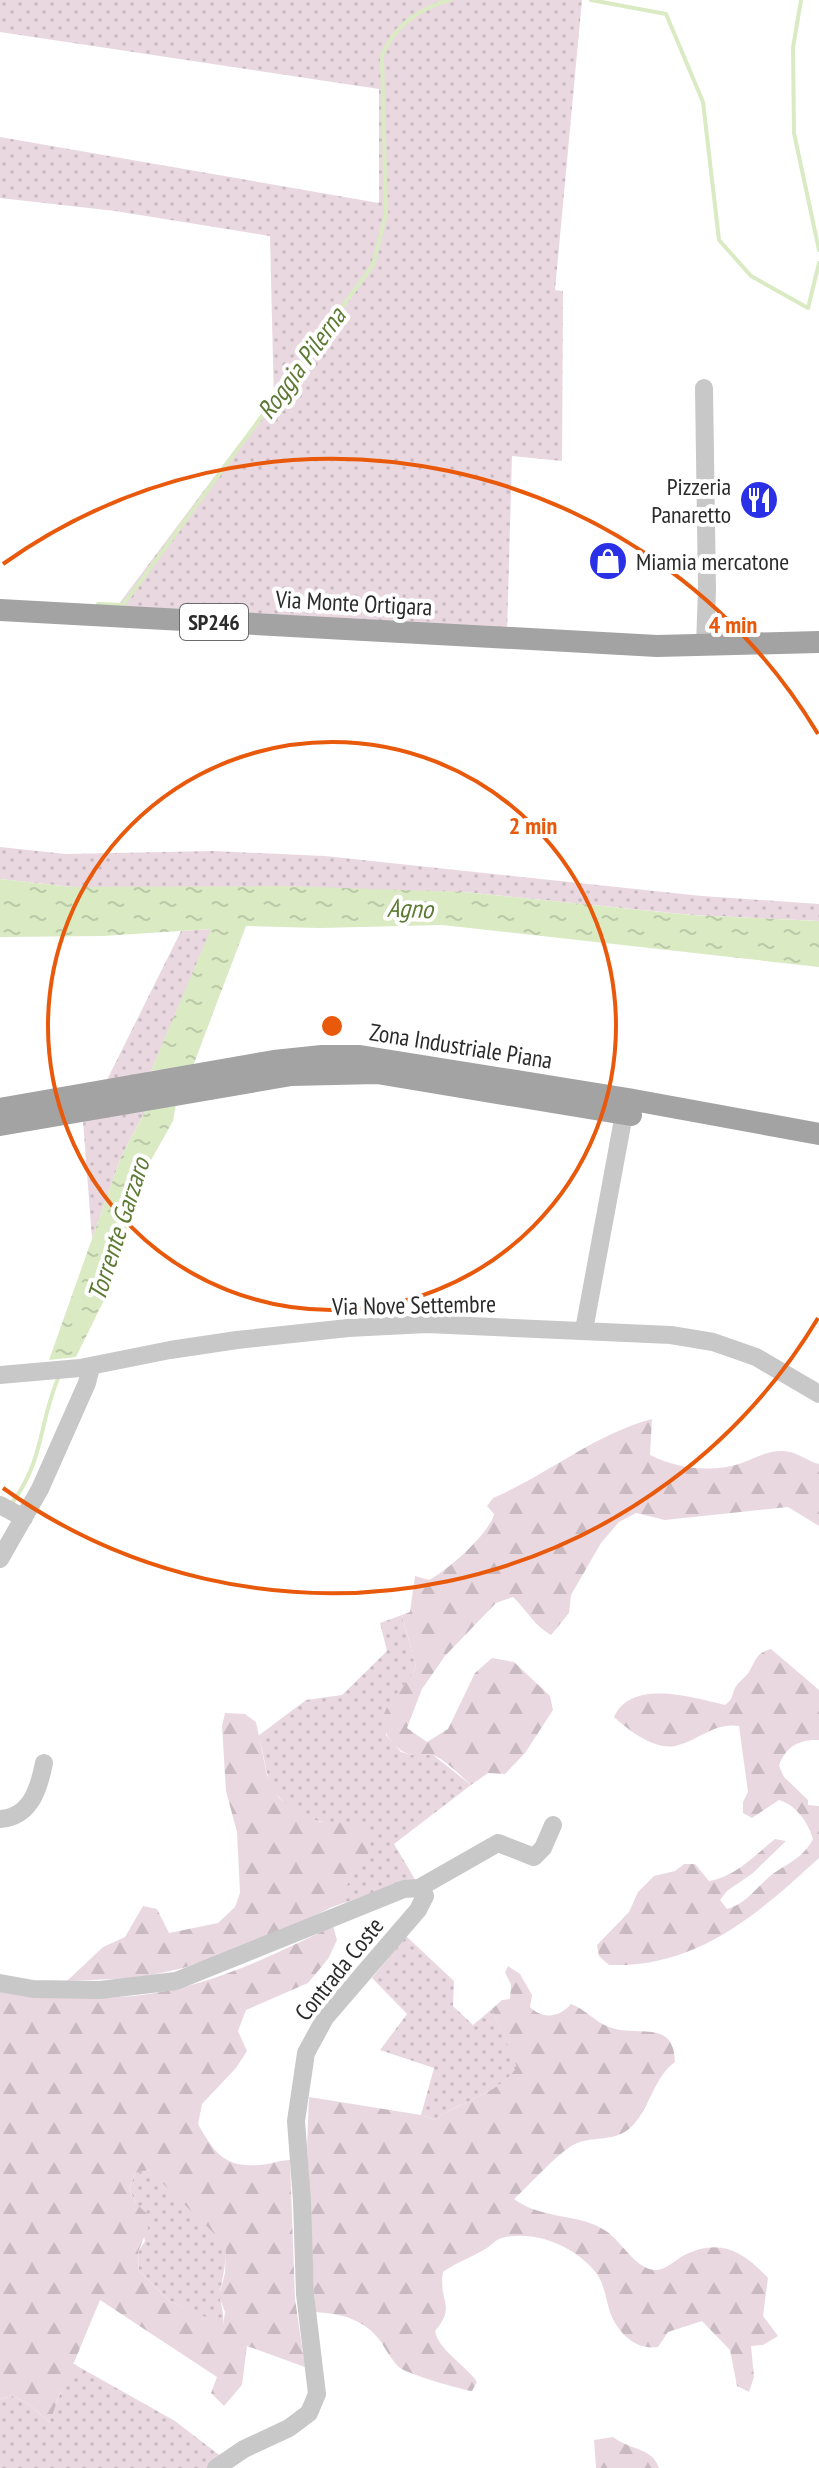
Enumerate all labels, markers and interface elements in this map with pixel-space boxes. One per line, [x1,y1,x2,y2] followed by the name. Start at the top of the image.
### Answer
[249,299,353,425] water label: Roggia Pilerna
[651,471,731,530] place label: Pizzeria Panaretto
[738,479,780,521] restaurant icon: Pizzeria Panaretto
[587,540,629,582] shop icon: Miamia mercatone
[636,546,789,577] place label: Miamia mercatone
[274,583,433,623] street label: Via Monte Ortigara
[180,604,248,640] road number: SP246
[709,609,757,640] text: 4 min
[509,810,557,841] text: 2 min
[386,891,435,925] water label: Agno
[318,1012,346,1040] centre of rings
[367,1016,555,1076] street label: Zona Industriale Piana
[79,1152,157,1305] water label: Torrente Garzaro
[331,1288,496,1322] street label: Via Nove Settembre
[288,1911,390,2027] street label: Contrada Coste

